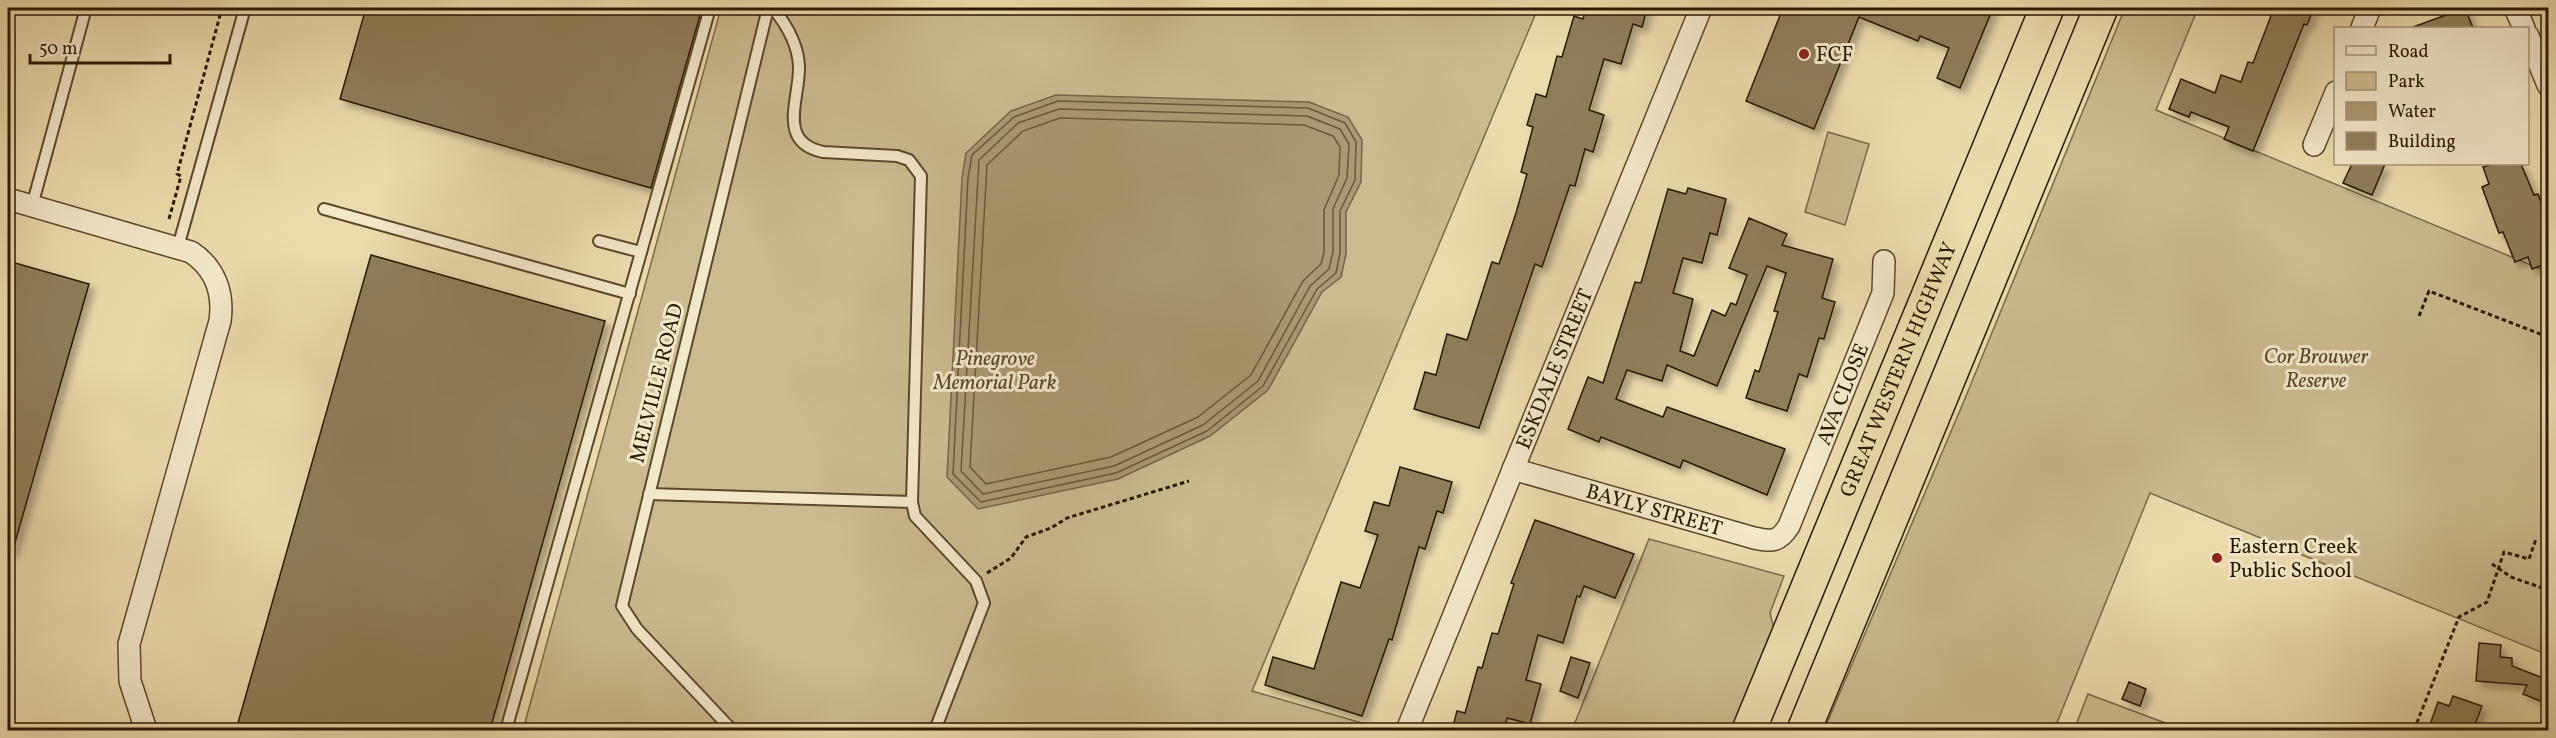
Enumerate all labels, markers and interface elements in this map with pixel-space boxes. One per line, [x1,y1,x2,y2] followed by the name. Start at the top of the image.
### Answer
[30,27,170,65] scale bar
[2334,27,2529,165] legend
[39,37,78,62] text: 50 m
[2388,40,2429,65] text: Road
[1816,41,1853,70] place label: FCF
[1797,47,1811,61] marker: FCF
[2388,70,2425,95] text: Park
[2388,100,2436,125] text: Water
[2388,130,2456,155] text: Building
[1834,238,1965,502] street label: GREAT WESTERN HIGHWAY
[1510,285,1601,454] street label: ESKDALE STREET
[624,300,691,466] street label: MELVILLE ROAD
[1810,339,1877,450] street label: AVA CLOSE
[2264,343,2368,396] park label: Cor Brouwer Reserve
[933,345,1057,398] park label: Pinegrove Memorial Park
[1582,478,1725,544] street label: BAYLY STREET
[2229,533,2358,586] place label: Eastern Creek Public School
[2210,551,2224,565] marker: Eastern Creek Public School

